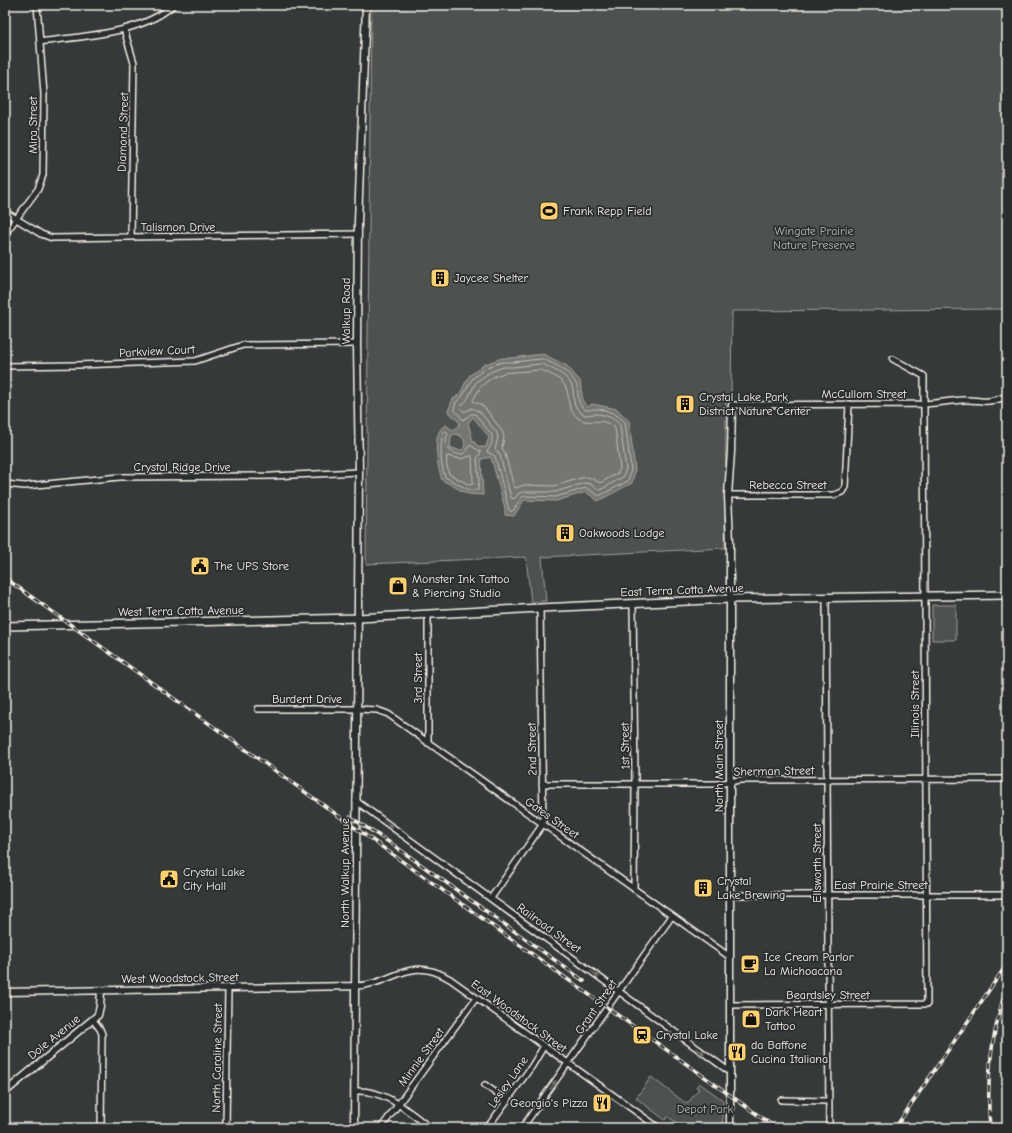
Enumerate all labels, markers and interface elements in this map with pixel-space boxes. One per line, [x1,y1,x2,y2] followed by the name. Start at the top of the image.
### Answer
[115,91,131,172] street label: Diamond Street
[26,96,40,154] street label: Mira Street
[538,200,560,222] sports icon: Frank Repp Field
[563,204,652,218] place label: Frank Repp Field
[141,220,215,234] street label: Talismon Drive
[773,224,855,252] park label: Wingate Prairie Nature Preserve
[429,267,451,289] building icon: Jaycee Shelter
[454,271,528,285] place label: Jaycee Shelter
[339,278,353,344] street label: Walkup Road
[119,342,196,360] street label: Parkview Court
[822,387,907,401] street label: McCullom Street
[699,390,811,418] place label: Crystal Lake Park District Nature Center
[674,393,696,415] building icon: Crystal Lake Park District Nature Center
[134,460,230,474] street label: Crystal Ridge Drive
[749,478,827,492] street label: Rebecca Street
[554,522,576,544] building icon: Oakwoods Lodge
[579,526,665,540] place label: Oakwoods Lodge
[189,555,211,577] public building icon: The UPS Store
[214,559,289,573] place label: The UPS Store
[412,572,510,600] place label: Monster Ink Tattoo & Piercing Studio
[387,575,409,597] shop icon: Monster Ink Tattoo & Piercing Studio
[620,581,744,599] street label: East Terra Cotta Avenue
[118,603,244,619] street label: West Terra Cotta Avenue
[411,652,425,703] street label: 3rd Street
[908,670,922,738] street label: Illinois Street
[272,692,342,706] street label: Burdent Drive
[712,719,726,812] street label: North Main Street
[525,722,539,776] street label: 2nd Street
[618,722,632,770] street label: 1st Street
[734,763,815,779] street label: Sherman Street
[522,794,582,842] street label: Gates Street
[338,818,352,928] street label: North Walkup Avenue
[383,820,393,828] one-way arrow
[810,823,824,903] street label: Ellsworth Street
[183,865,245,893] place label: Crystal Lake City Hall
[158,868,180,890] public building icon: Crystal Lake City Hall
[717,874,785,902] place label: Crystal Lake Brewing
[692,877,714,899] building icon: Crystal Lake Brewing
[834,878,928,892] street label: East Prairie Street
[514,900,584,956] street label: Railroad Street
[764,950,854,978] place label: Ice Cream Parlor La Michoacana
[739,953,761,975] cafe icon: Ice Cream Parlor La Michoacana
[121,970,239,986] street label: West Woodstock Street
[590,970,601,978] one-way arrow
[468,977,570,1056] street label: East Woodstock Street
[572,977,620,1037] street label: Grant Street
[786,988,870,1002] street label: Beardsley Street
[209,1003,225,1113] street label: North Caroline Street
[765,1005,823,1033] place label: Dark Heart Tattoo
[740,1008,762,1030] shop icon: Dark Heart Tattoo
[25,1012,83,1062] street label: Dole Avenue
[631,1024,653,1046] station icon: Crystal Lake
[395,1025,447,1089] street label: Minnie Street
[656,1028,718,1042] place label: Crystal Lake
[751,1038,828,1066] place label: da Baffone Cucina Italiana
[726,1041,748,1063] restaurant icon: da Baffone Cucina Italiana
[695,1047,706,1055] one-way arrow
[485,1054,531,1110] street label: Lesley Lane
[549,1080,557,1090] one-way arrow
[591,1092,613,1114] restaurant icon: Georgio's Pizza
[510,1096,588,1110] place label: Georgio's Pizza
[677,1102,733,1116] park label: Depot Park

